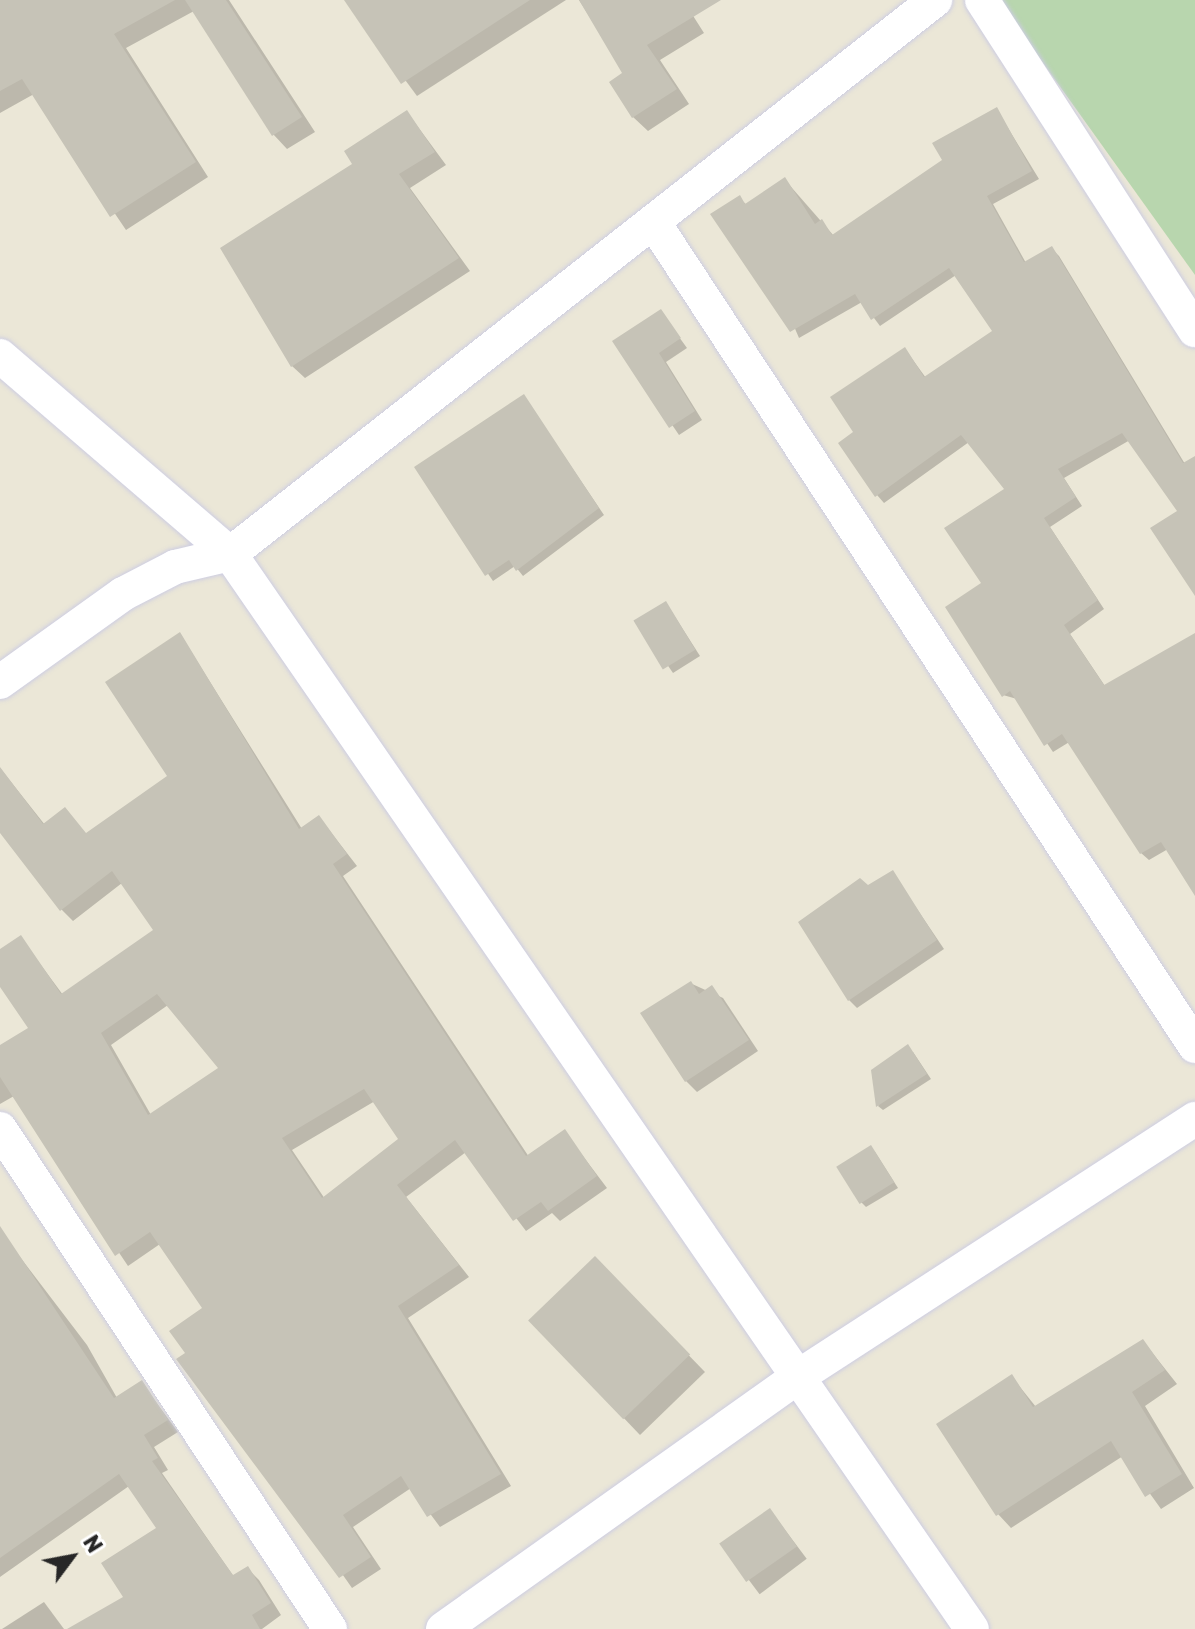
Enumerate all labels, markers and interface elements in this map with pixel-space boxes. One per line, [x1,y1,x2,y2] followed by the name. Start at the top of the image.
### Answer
[32,1517,112,1597] north arrow
[77,1530,108,1558] text: N

